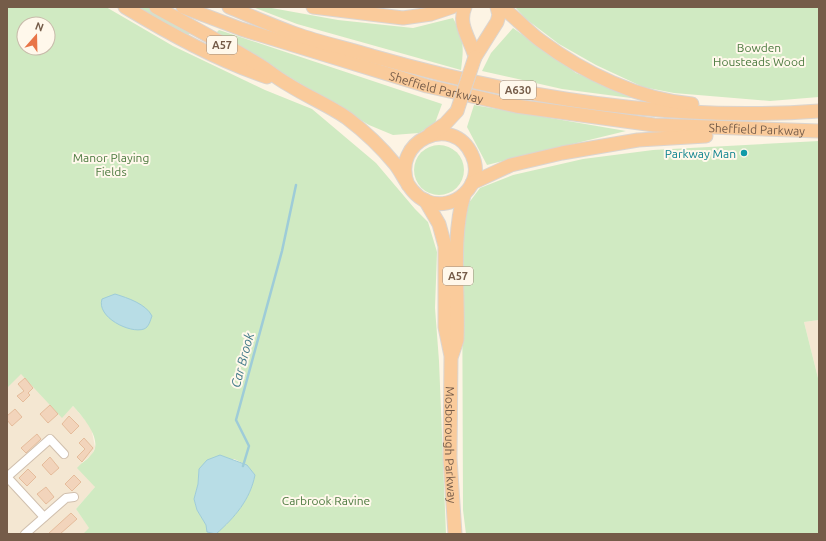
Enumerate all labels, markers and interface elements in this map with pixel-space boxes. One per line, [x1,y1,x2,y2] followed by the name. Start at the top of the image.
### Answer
[16,16,56,56] north arrow
[34,20,45,34] text: N
[207,36,237,54] road number: A57
[713,41,805,68] park label: Bowden Housteads Wood
[388,68,485,105] street label: Sheffield Parkway
[500,81,536,99] road number: A630
[708,120,806,137] street label: Sheffield Parkway
[665,147,736,160] place label: Parkway Man
[739,148,749,158] marker: Parkway Man
[73,151,149,178] park label: Manor Playing Fields
[443,267,473,285] road number: A57
[228,331,256,389] water label: Car Brook
[443,386,459,504] street label: Mosborough Parkway
[282,494,370,507] park label: Carbrook Ravine

